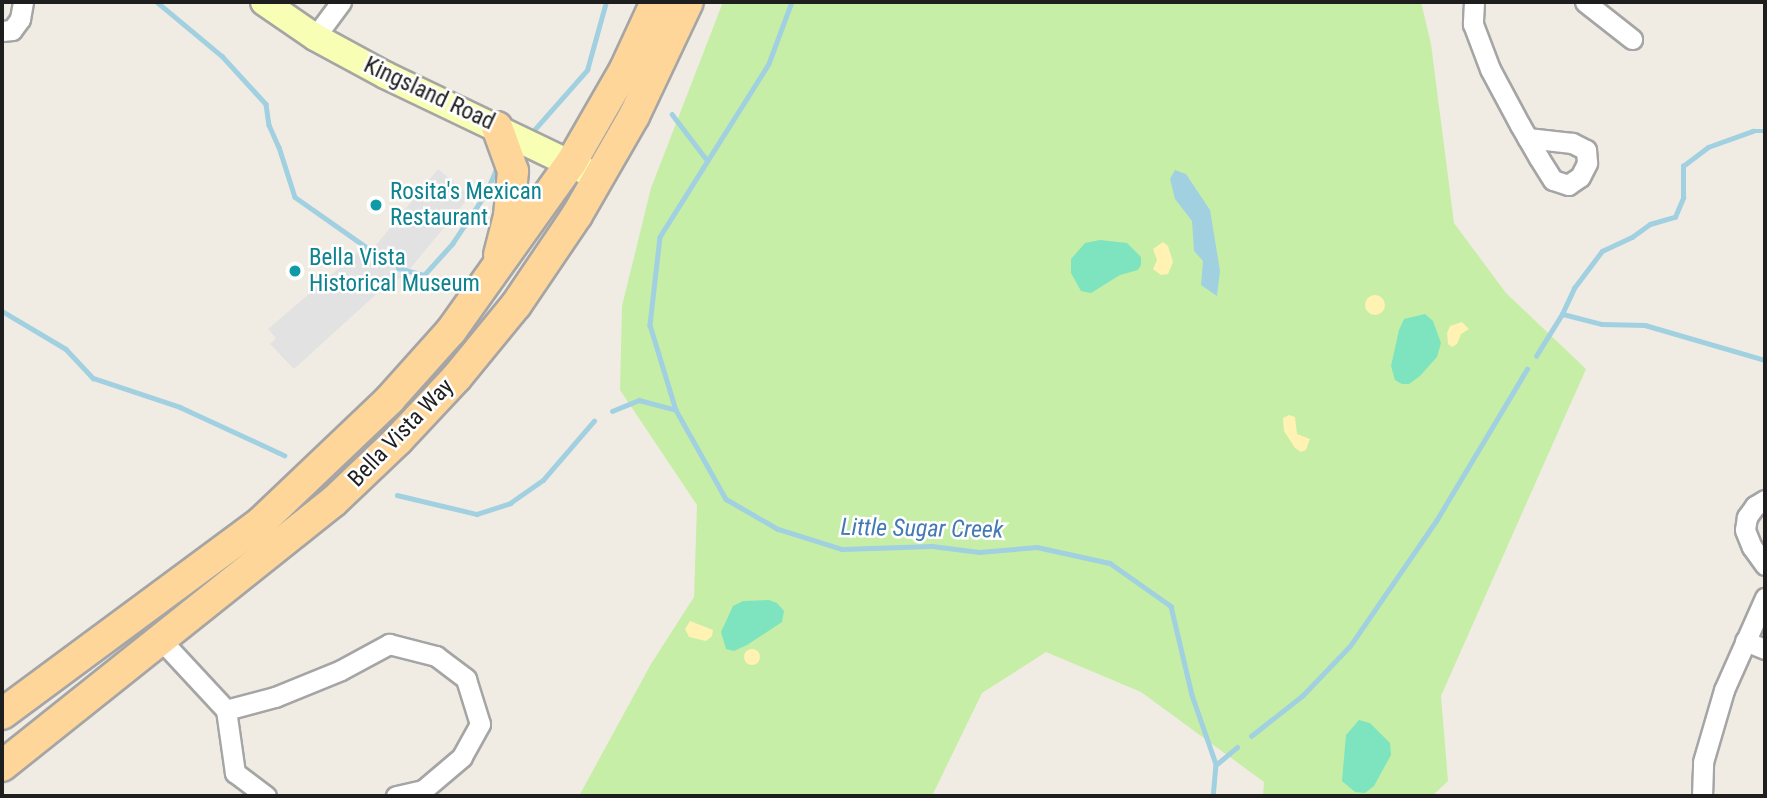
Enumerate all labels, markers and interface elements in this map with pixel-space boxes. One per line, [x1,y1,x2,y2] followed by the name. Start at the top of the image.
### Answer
[359,52,499,136] street label: Kingsland Road
[390,178,542,232] place label: Rosita's Mexican Restaurant
[368,197,384,213] marker: Rosita's Mexican Restaurant
[309,244,480,298] place label: Bella Vista Historical Museum
[287,263,303,279] marker: Bella Vista Historical Museum
[343,373,459,493] street label: Bella Vista Way
[840,513,1004,545] water label: Little Sugar Creek

